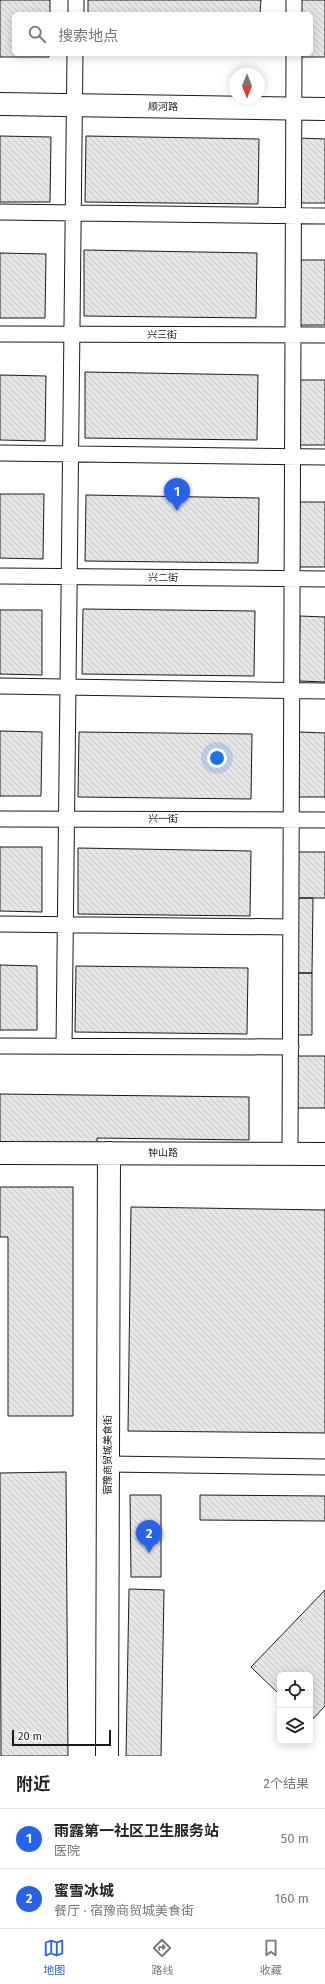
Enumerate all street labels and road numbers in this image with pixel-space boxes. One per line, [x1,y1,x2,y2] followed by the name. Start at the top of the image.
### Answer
[148,101,178,113] street label: 顺河路
[147,329,177,341] street label: 兴三街
[148,572,178,584] street label: 兴二街
[148,813,178,825] street label: 兴一街
[148,1147,178,1159] street label: 钟山路
[102,1415,114,1495] street label: 宿豫商贸城美食街

